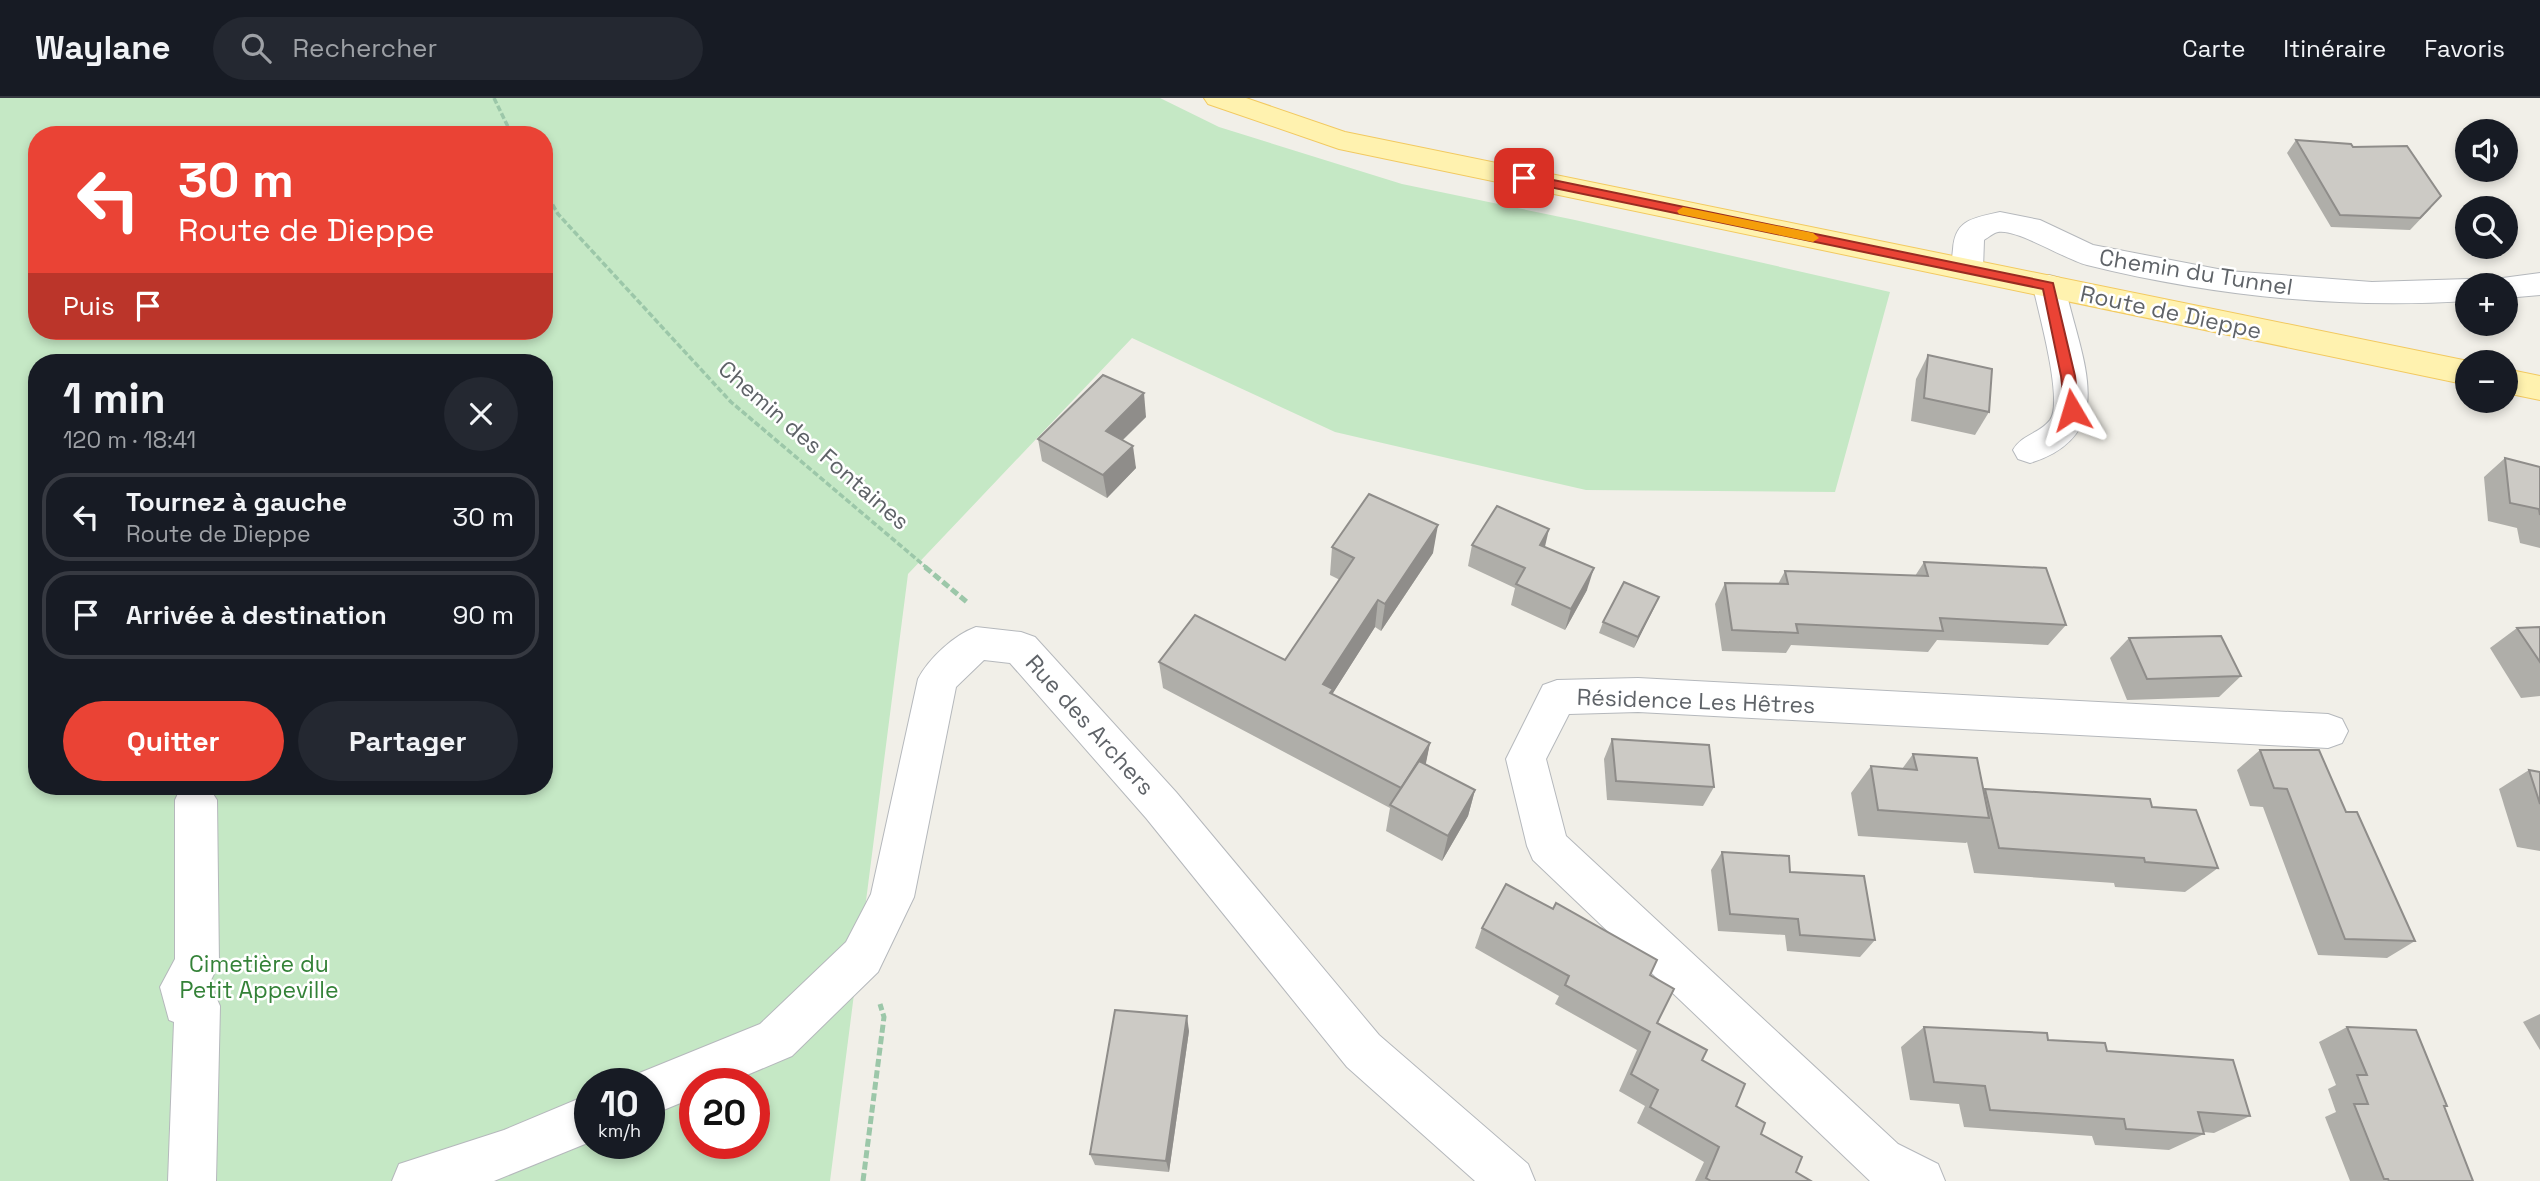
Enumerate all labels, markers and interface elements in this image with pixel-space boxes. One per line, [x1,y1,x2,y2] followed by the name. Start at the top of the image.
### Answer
[213,17,703,80] search box
[35,27,171,69] text: Waylane
[237,29,275,67] icon: search
[293,31,437,65] text: Rechercher
[2182,33,2245,64] text: Carte
[2283,33,2386,64] text: Itinéraire
[2424,33,2505,64] text: Favoris
[2455,119,2518,413] map controls
[2455,119,2518,182] button: sound
[1494,148,1554,208] pin
[178,149,294,211] text: 30 m
[63,154,154,245] icon: left
[1505,159,1543,197] icon: arrive
[2455,196,2518,259] button: search
[178,210,435,250] text: Route de Dieppe
[2097,242,2295,302] street label: Chemin du Tunnel
[2455,273,2518,336] button: +
[2078,278,2264,346] street label: Route de Dieppe
[129,287,167,325] icon: arrive
[63,289,115,323] text: Puis
[2455,350,2518,413] button: −
[712,354,916,536] street label: Chemin des Fontaines
[63,372,166,425] text: 1 min
[2035,373,2109,447] position arrow
[444,377,518,451] button: close
[63,425,196,455] text: 120 m · 18:41
[126,485,347,519] text: Tournez à gauche
[67,498,105,536] icon: left
[453,500,514,534] text: 30 m
[126,519,311,549] text: Route de Dieppe
[67,596,105,634] icon: arrive
[126,598,387,632] text: Arrivée à destination
[452,598,514,632] text: 90 m
[1019,648,1161,802] street label: Rue des Archers
[1576,682,1816,720] street label: Résidence Les Hêtres
[63,701,284,781] button: Quitter
[298,701,518,781] button: Partager
[179,949,339,1005] park label: Cimetière du Petit Appeville
[679,1068,770,1159] speed limit sign: 20
[600,1082,639,1126] text: 10
[598,1119,641,1142] text: km/h

